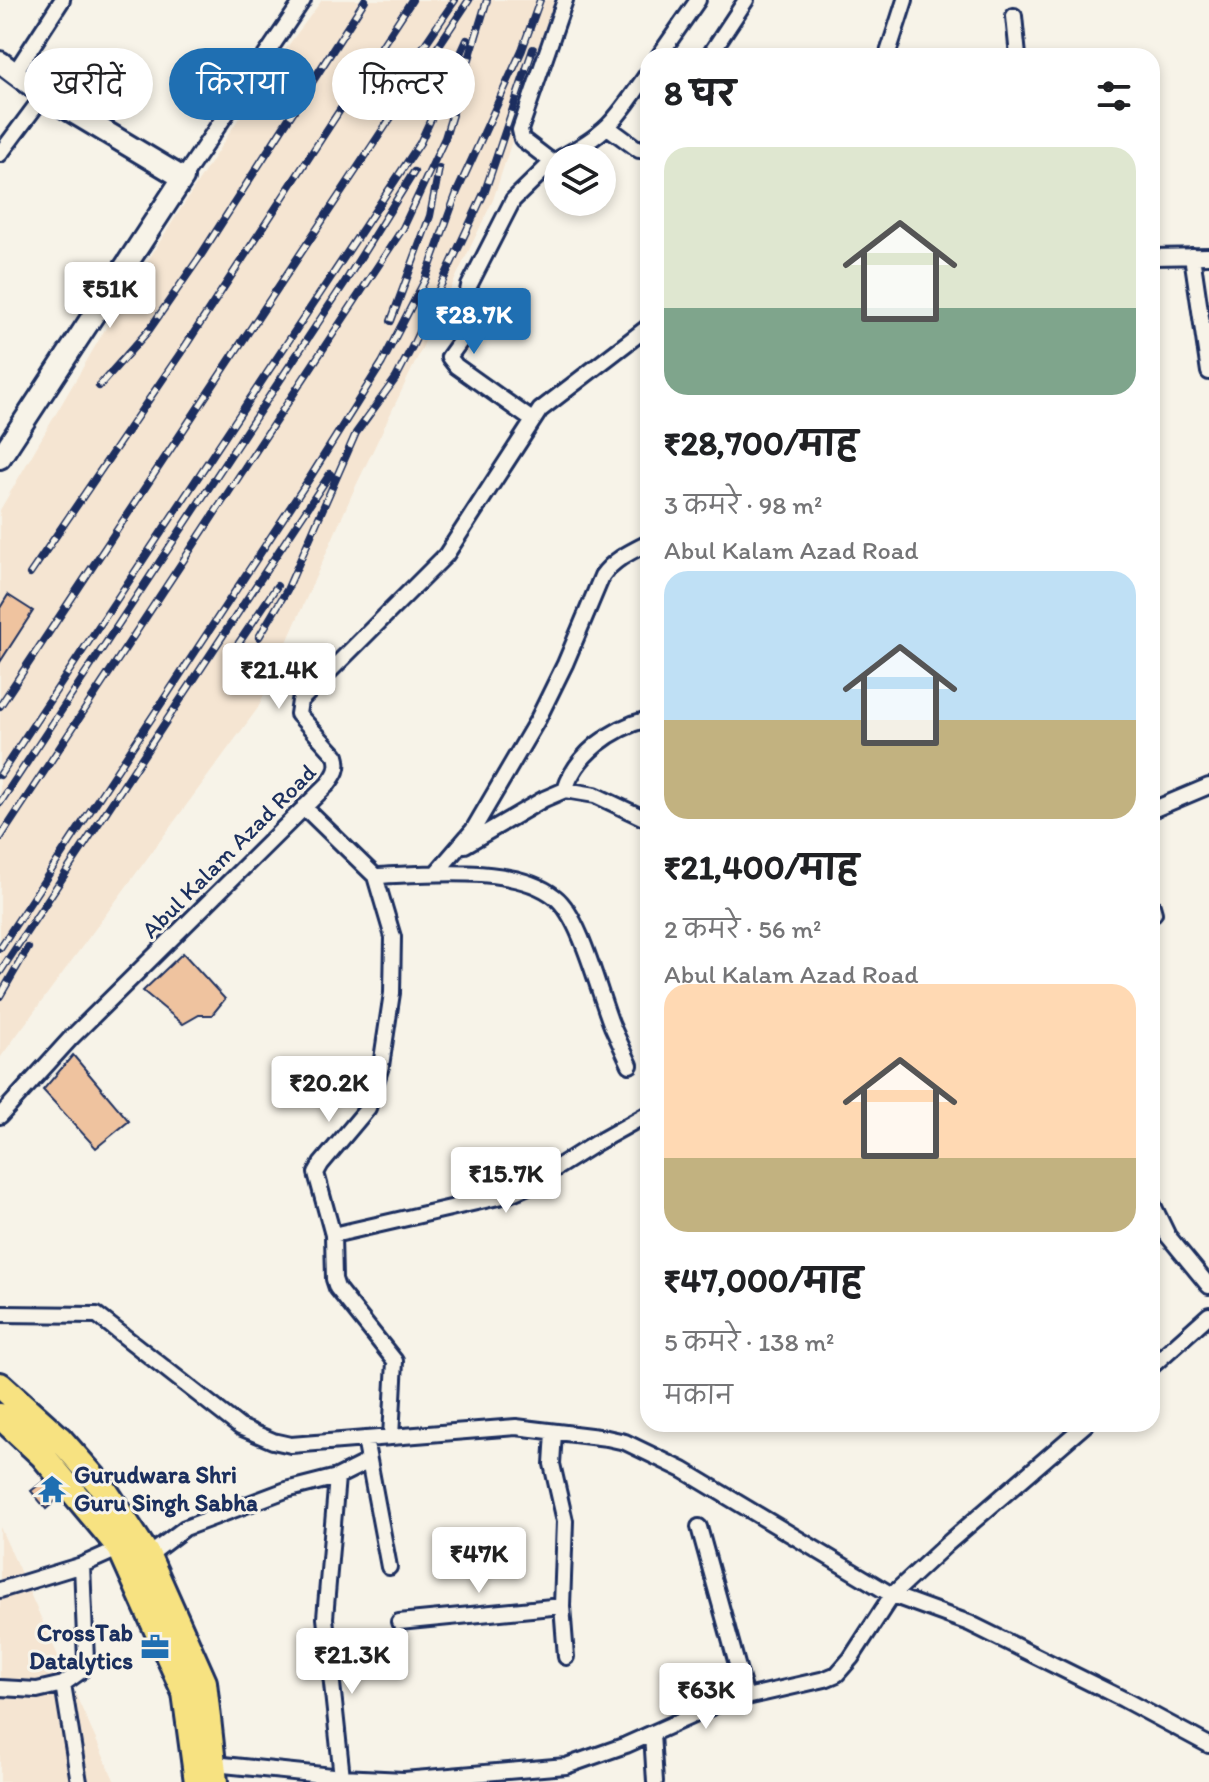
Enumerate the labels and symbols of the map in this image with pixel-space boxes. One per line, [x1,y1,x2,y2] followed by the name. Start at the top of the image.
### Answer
[63,262,157,330] pin: ₹51K
[409,288,539,356] pin: ₹28.7K
[214,643,344,711] pin: ₹21.4K
[135,757,322,944] street label: Abul Kalam Azad Road
[264,1056,394,1124] pin: ₹20.2K
[441,1147,571,1215] pin: ₹15.7K
[74,1460,258,1518] place label: Gurudwara Shri Guru Singh Sabha
[37,1474,67,1504] temple icon: Gurudwara Shri Guru Singh Sabha
[432,1527,526,1595] pin: ₹47K
[29,1618,133,1676] place label: CrossTab Datalytics
[287,1628,417,1696] pin: ₹21.3K
[140,1632,170,1662] office icon: CrossTab Datalytics
[659,1663,753,1731] pin: ₹63K

